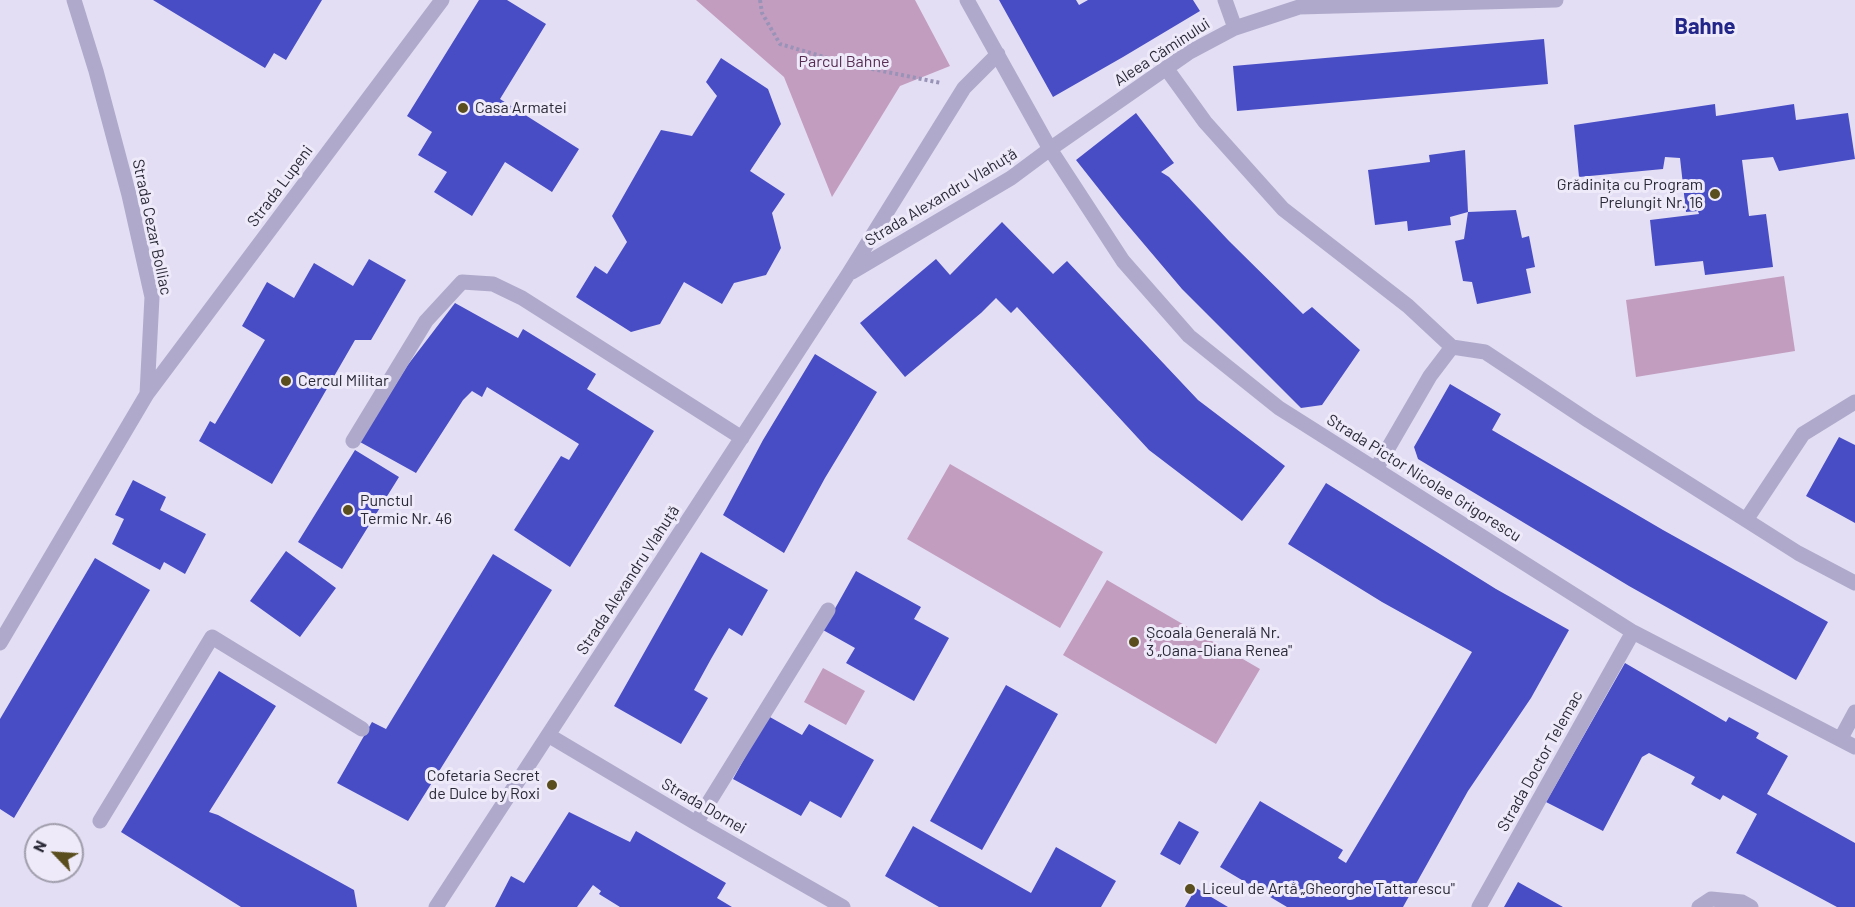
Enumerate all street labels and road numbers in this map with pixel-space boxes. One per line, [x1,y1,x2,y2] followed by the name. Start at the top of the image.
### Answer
[1110,14,1214,90] street label: Aleea Căminului
[243,142,317,230] street label: Strada Lupeni
[861,144,1021,250] street label: Strada Alexandru Vlahuță
[128,157,176,297] street label: Strada Cezar Bolliac
[1323,410,1525,546] street label: Strada Pictor Nicolae Grigorescu
[573,502,683,658] street label: Strada Alexandru Vlahuță
[1493,687,1587,835] street label: Strada Doctor Telemac
[658,774,750,838] street label: Strada Dornei

